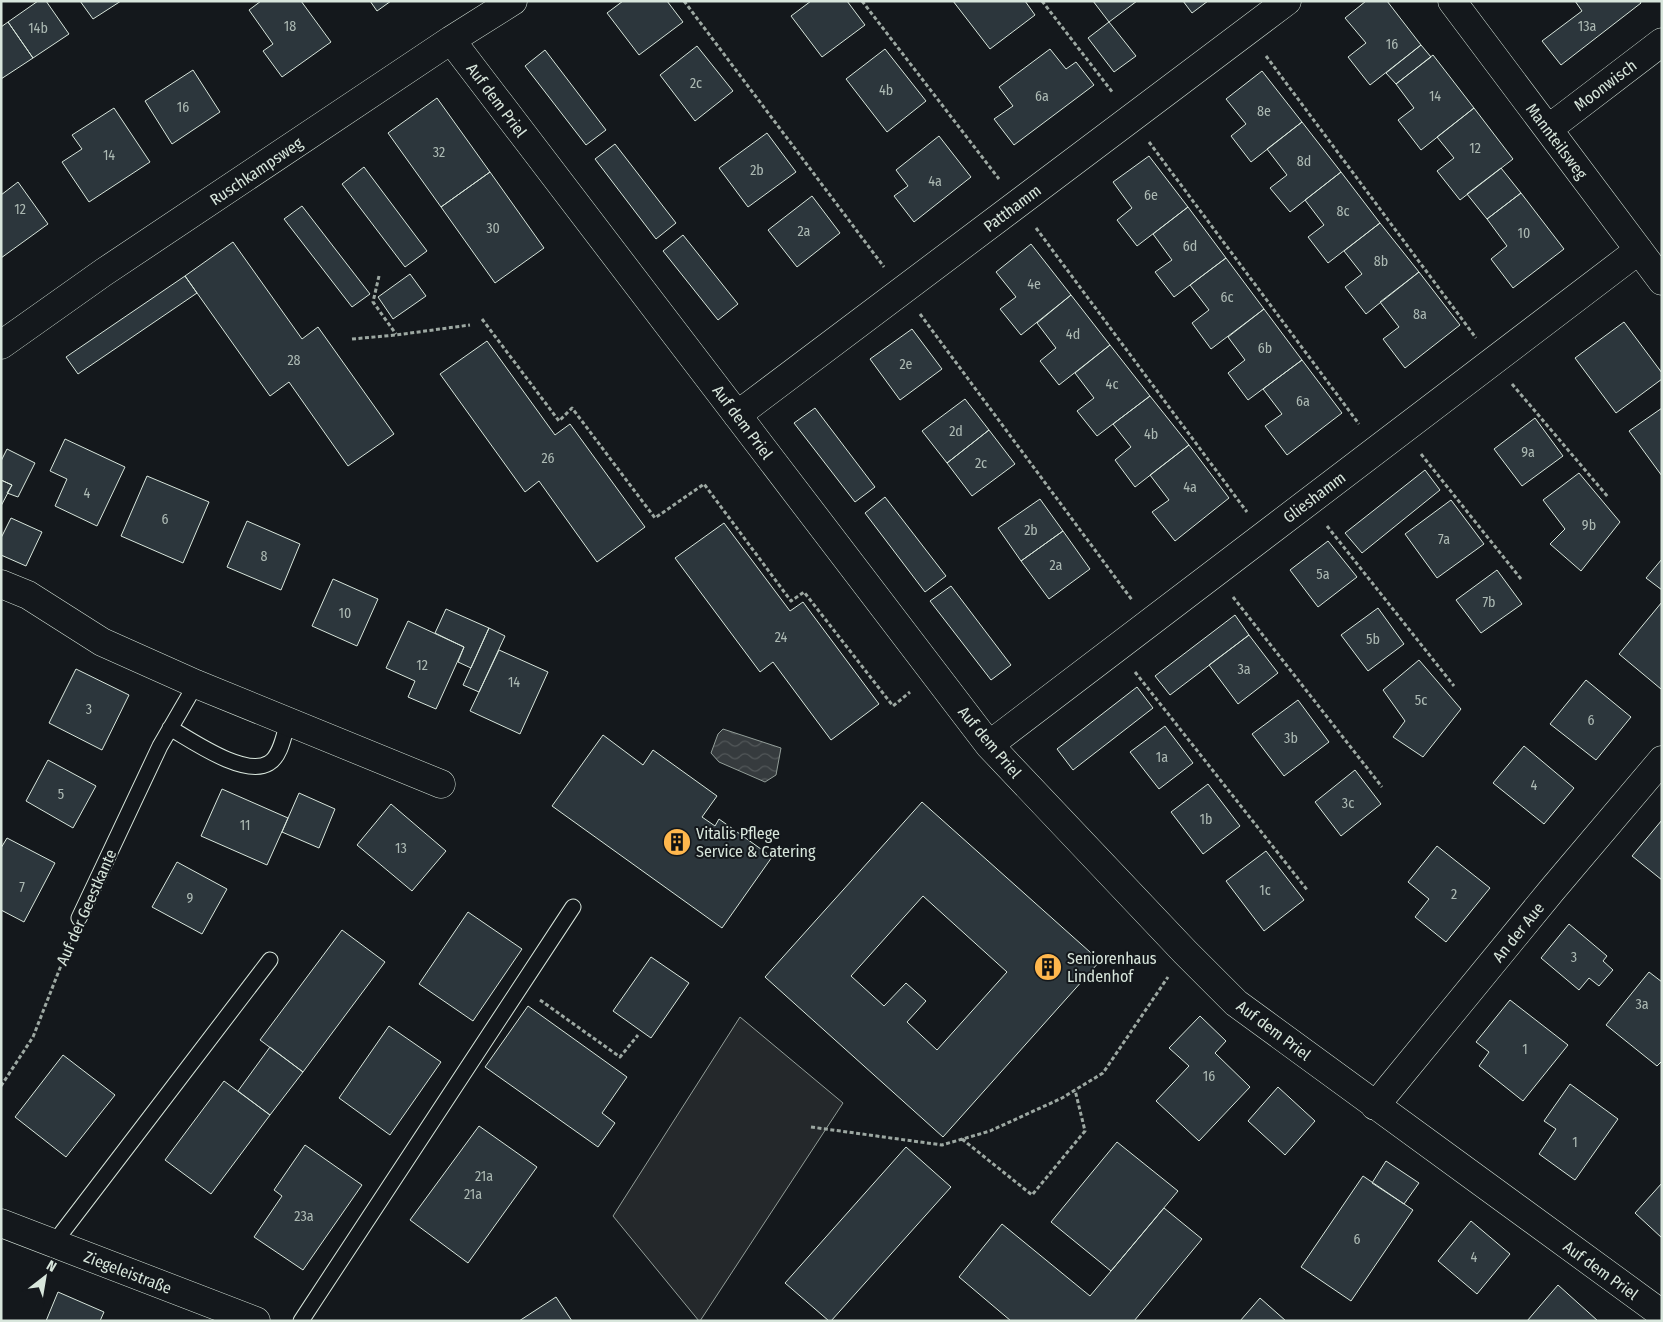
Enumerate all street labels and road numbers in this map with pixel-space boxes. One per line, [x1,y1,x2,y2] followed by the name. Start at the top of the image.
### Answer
[1570,56,1640,115] street label: Moonwisch
[463,60,531,141] street label: Auf dem Priel
[1522,100,1592,183] street label: Mannteilsweg
[206,133,307,209] street label: Ruschkampsweg
[980,181,1045,236] street label: Patthamm
[709,382,777,463] street label: Auf dem Priel
[1279,468,1349,527] street label: Glieshamm
[954,703,1025,782] street label: Auf dem Priel
[52,846,121,968] street label: Auf der Geestkante
[1489,899,1548,966] street label: An der Aue
[1233,996,1314,1064] street label: Auf dem Priel
[1560,1237,1642,1304] street label: Auf dem Priel
[81,1247,174,1298] street label: Ziegeleistraße

